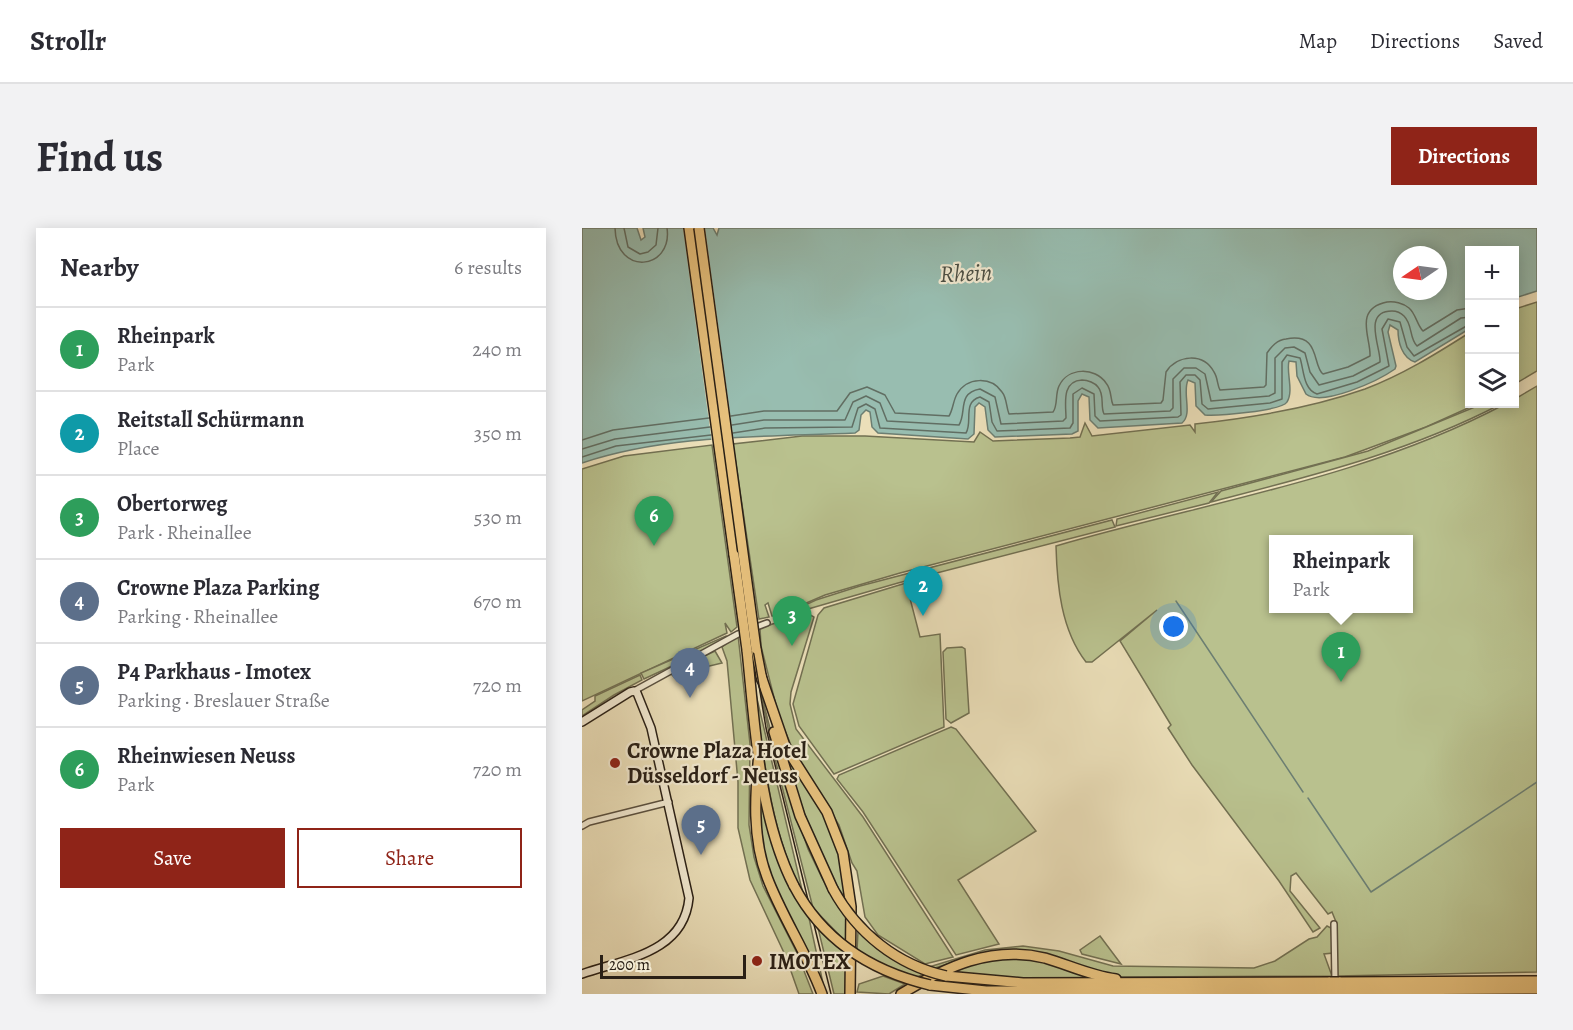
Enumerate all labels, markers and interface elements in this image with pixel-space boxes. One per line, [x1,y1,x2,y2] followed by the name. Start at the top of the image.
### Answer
[30,22,106,60] text: Strollr
[1299,27,1337,55] text: Map
[1370,27,1460,55] text: Directions
[1493,27,1543,55] text: Saved
[1391,127,1537,185] button: Directions
[36,128,163,185] text: Find us
[1393,246,1447,300] north arrow
[1465,246,1519,408] map controls
[1465,246,1519,300] button: +
[60,250,139,285] text: Nearby
[454,254,522,281] text: 6 results
[939,256,993,290] water label: Rhein
[1465,300,1519,354] button: −
[117,321,215,351] text: Rheinpark
[76,336,83,363] text: 1
[472,336,522,363] text: 240 m
[117,351,155,378] text: Park
[1465,354,1519,408] button: layers
[117,405,304,435] text: Reitstall Schürmann
[75,420,84,447] text: 2
[474,420,522,447] text: 350 m
[117,435,159,462] text: Place
[117,489,227,519] text: Obertorweg
[634,496,674,546] pin: 6
[75,504,84,531] text: 3
[474,504,522,531] text: 530 m
[117,519,252,546] text: Park · Rheinallee
[1269,535,1413,613] popup
[1292,546,1390,576] text: Rheinpark
[904,566,942,616] pin: 2
[117,573,319,603] text: Crowne Plaza Parking
[1292,576,1330,603] text: Park
[75,588,84,615] text: 4
[473,588,522,615] text: 670 m
[772,596,812,646] pin: 3
[117,603,278,630] text: Parking · Rheinallee
[1159,612,1188,641] your location
[1322,632,1360,682] pin: 1
[670,648,710,698] pin: 4
[117,657,311,687] text: P4 Parkhaus - Imotex
[75,672,84,699] text: 5
[473,672,522,699] text: 720 m
[117,687,330,714] text: Parking · Breslauer Straße
[627,736,807,791] place label: Crowne Plaza Hotel Düsseldorf - Neuss
[117,741,295,771] text: Rheinwiesen Neuss
[75,756,84,783] text: 6
[473,756,522,783] text: 720 m
[608,756,622,770] marker: Crowne Plaza Hotel Düsseldorf - Neuss
[117,771,155,798] text: Park
[682,806,720,855] pin: 5
[60,828,285,888] button: Save
[297,828,522,888] button: Share
[769,947,851,977] place label: IMOTEX
[600,952,746,980] scale bar
[609,954,650,976] text: 200 m
[750,954,764,968] marker: IMOTEX

